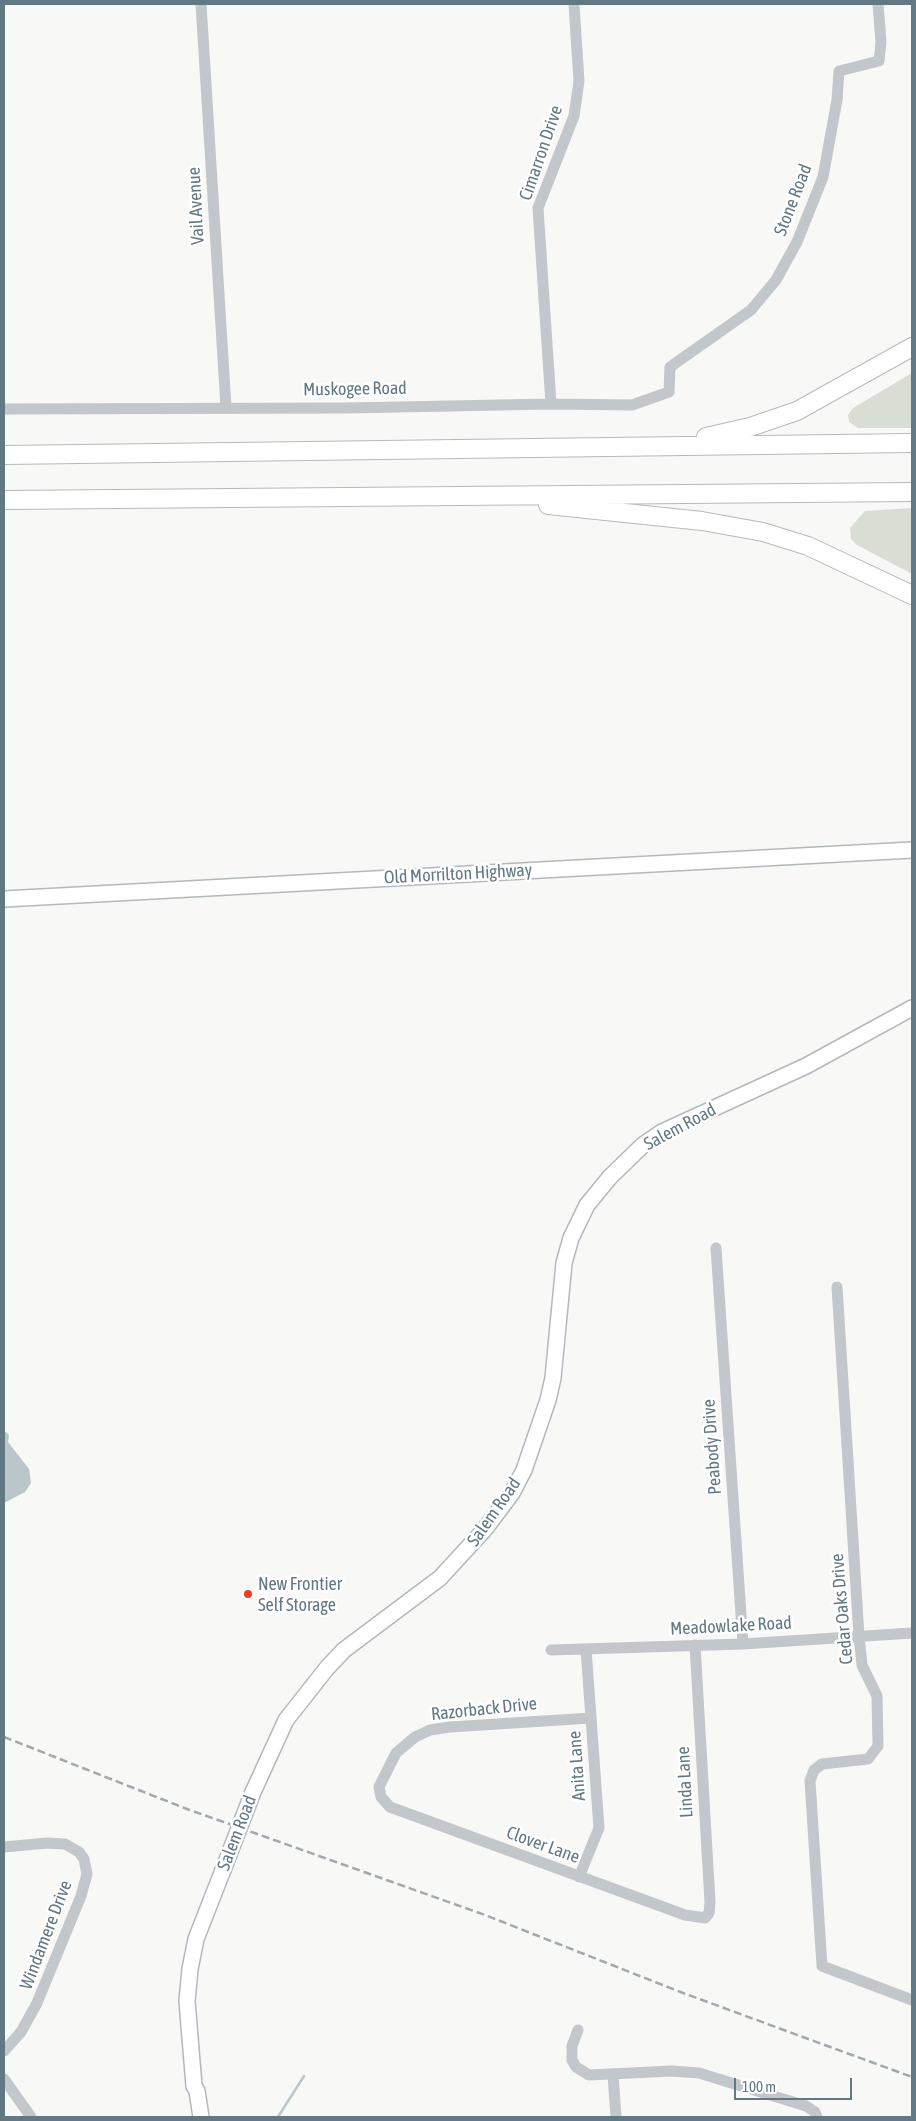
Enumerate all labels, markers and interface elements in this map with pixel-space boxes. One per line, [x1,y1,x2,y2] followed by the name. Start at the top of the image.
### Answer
[515,103,567,203] street label: Cimarron Drive
[770,161,816,239] street label: Stone Road
[183,167,209,245] street label: Vail Avenue
[303,377,407,401] street label: Muskogee Road
[383,859,533,889] street label: Old Morrilton Highway
[640,1099,720,1155] street label: Salem Road
[698,1399,726,1495] street label: Peabody Drive
[463,1474,525,1550] street label: Salem Road
[826,1553,858,1665] street label: Cedar Oaks Drive
[258,1573,342,1616] place label: New Frontier Self Storage
[242,1588,254,1600] marker: New Frontier Self Storage
[670,1612,792,1640] street label: Meadowlake Road
[430,1693,538,1725] street label: Razorback Drive
[564,1730,590,1802] street label: Anita Lane
[672,1746,698,1818] street label: Linda Lane
[213,1792,261,1874] street label: Salem Road
[503,1822,583,1868] street label: Clover Lane
[15,1878,77,1992] street label: Windamere Drive
[736,2068,854,2100] scale bar
[742,2078,776,2095] text: 100 m

